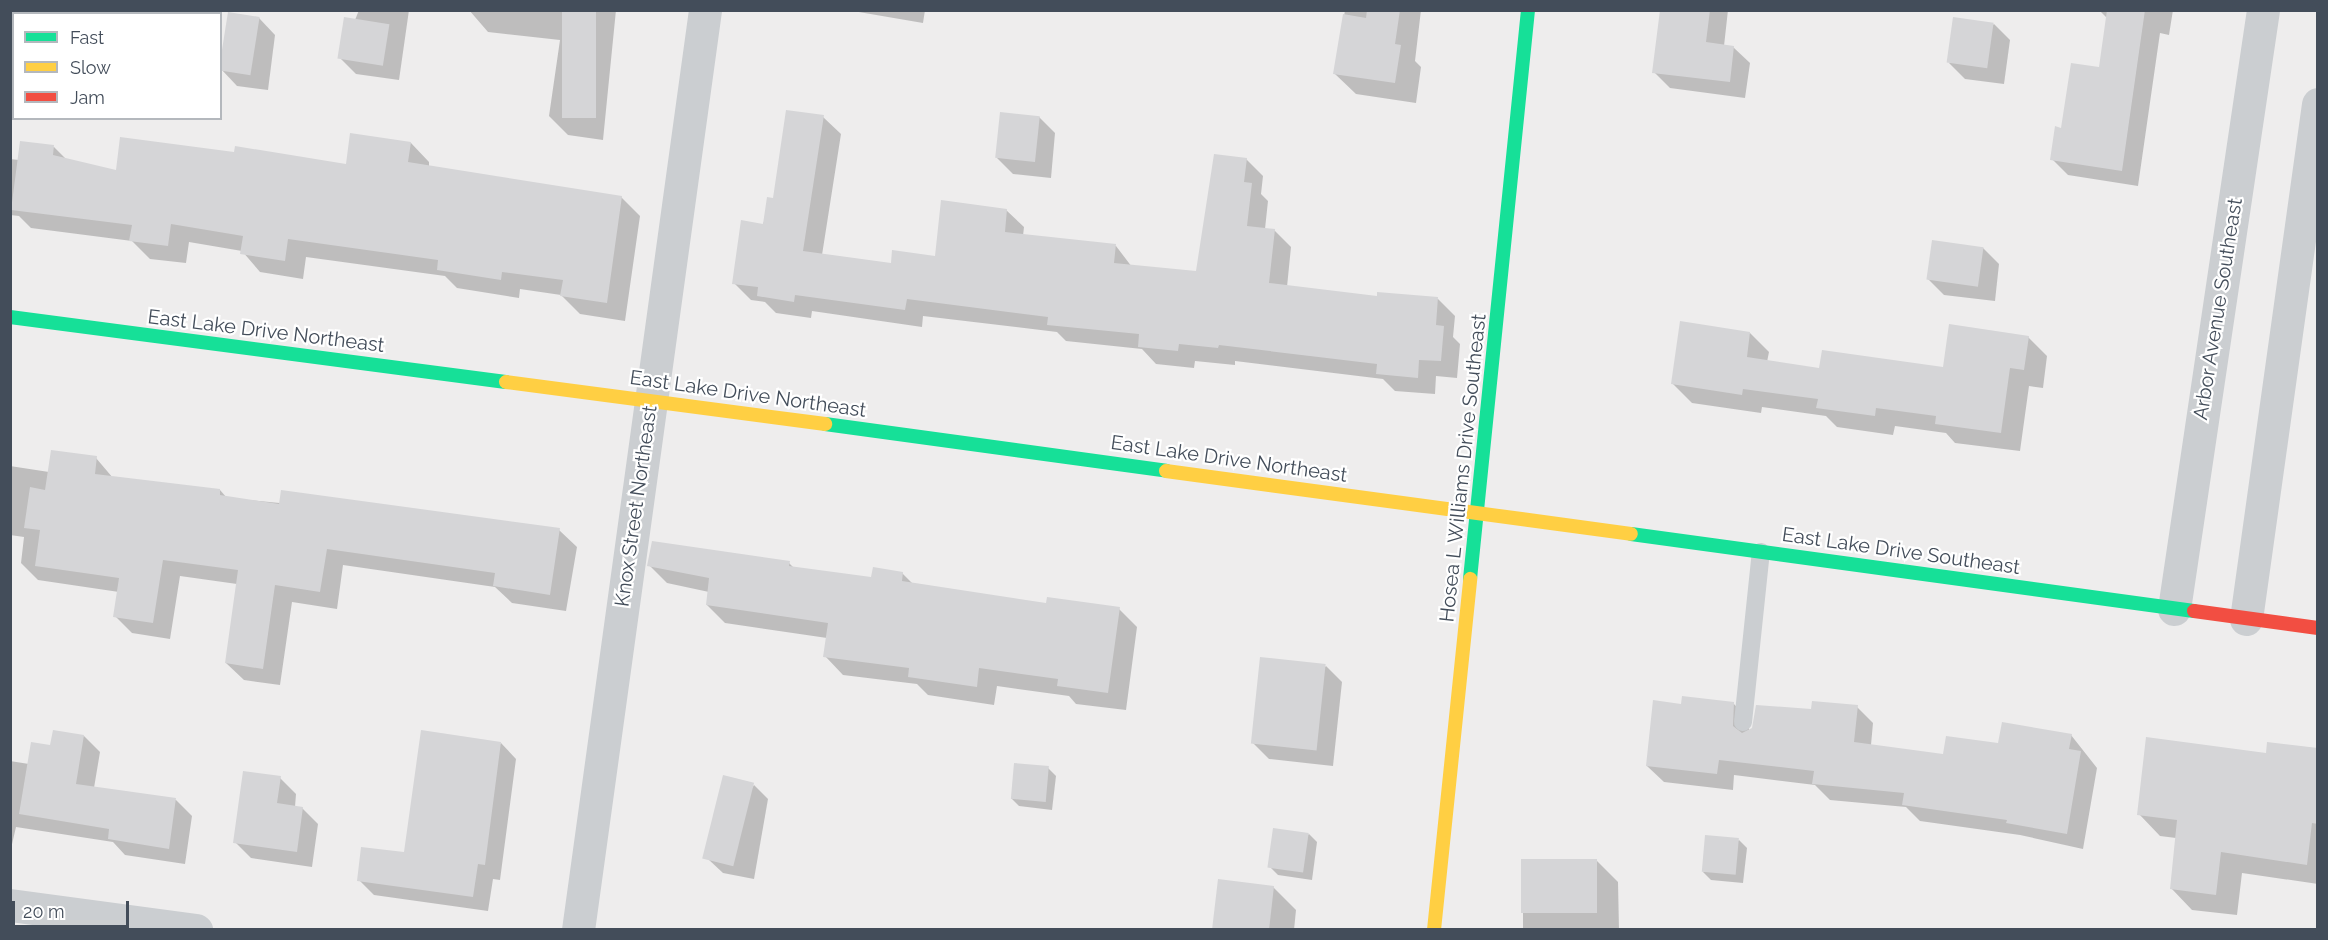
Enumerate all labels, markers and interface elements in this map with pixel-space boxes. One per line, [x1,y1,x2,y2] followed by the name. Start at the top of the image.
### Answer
[12,12,222,120] legend
[70,27,104,48] text: Fast
[70,57,111,78] text: Slow
[70,87,105,108] text: Jam
[2189,196,2247,422] street label: Arbor Avenue Southeast
[146,305,386,357] street label: East Lake Drive Northeast
[1435,312,1491,624] street label: Hosea L Williams Drive Southeast
[628,366,868,422] street label: East Lake Drive Northeast
[610,404,662,608] street label: Knox Street Northeast
[1109,431,1349,487] street label: East Lake Drive Northeast
[1780,522,2022,580] street label: East Lake Drive Southeast
[15,889,132,927] scale bar
[23,901,65,922] text: 20 m

